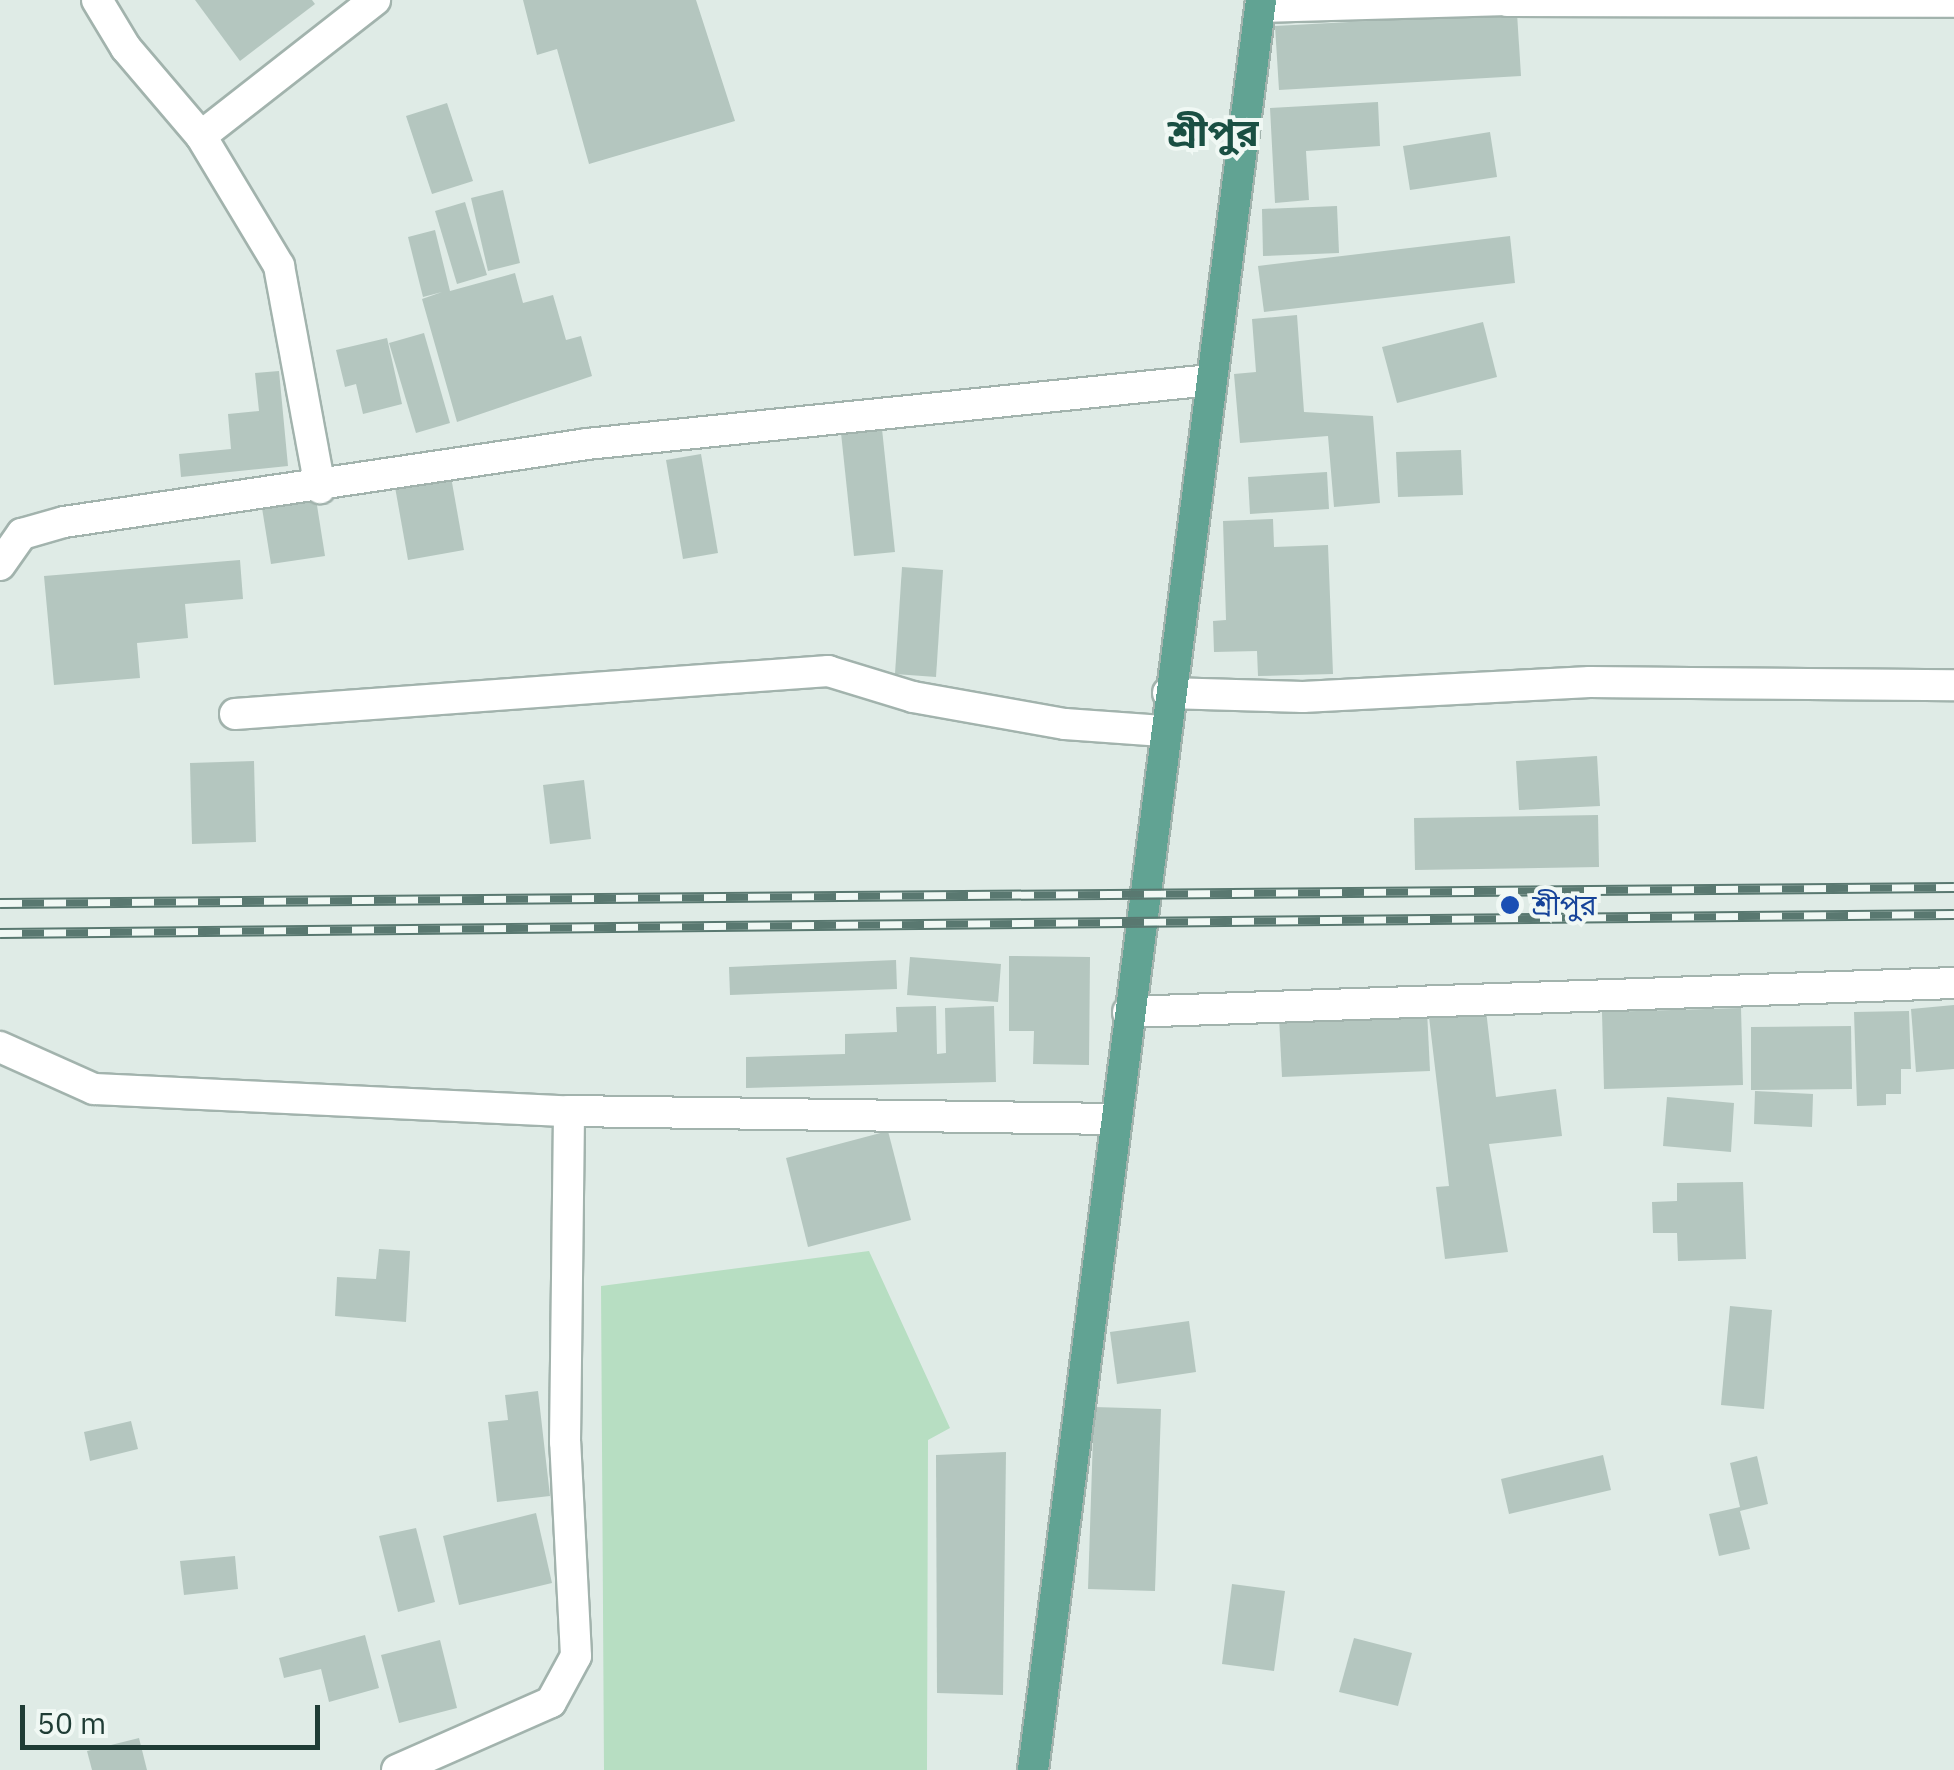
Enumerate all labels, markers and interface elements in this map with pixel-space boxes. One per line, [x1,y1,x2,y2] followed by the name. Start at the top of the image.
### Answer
[1167,109,1259,155] district label: শ্রীপুর
[1532,888,1597,922] place label: শ্রীপুর
[1497,892,1523,918] marker: শ্রীপুর
[25,1685,325,1747] scale bar
[37,1703,106,1742] text: 50 m

